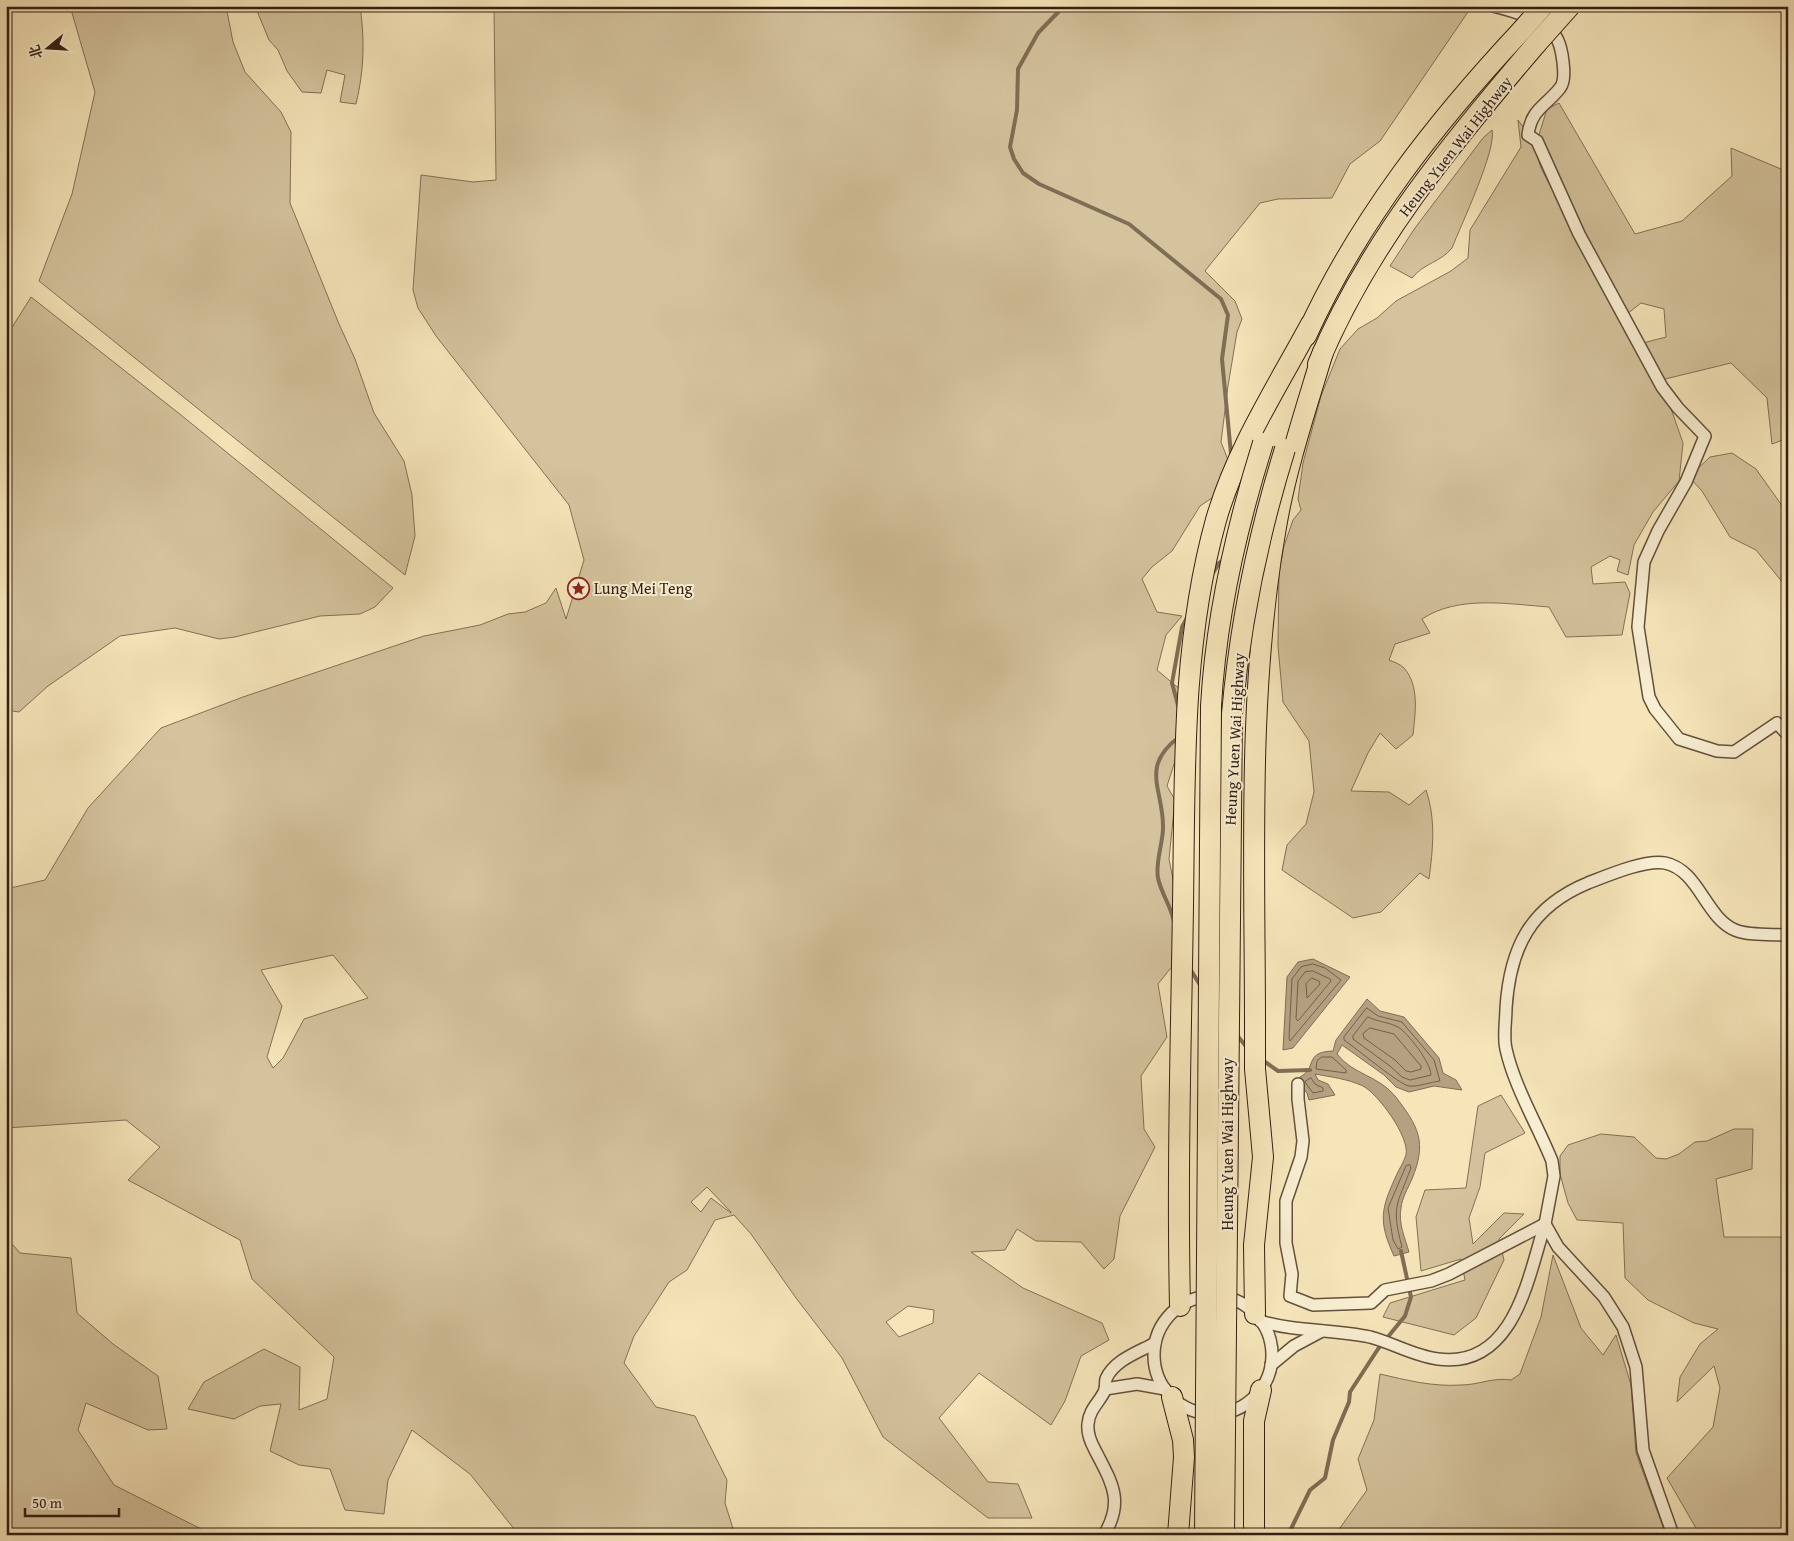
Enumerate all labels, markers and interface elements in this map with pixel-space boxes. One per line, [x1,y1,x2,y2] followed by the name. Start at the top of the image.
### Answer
[22,22,72,72] north arrow
[24,42,47,62] text: 北
[1392,71,1518,221] street label: Heung Yuen Wai Highway
[566,576,590,600] place icon: Lung Mei Teng
[594,576,692,600] place label: Lung Mei Teng
[1217,652,1251,826] street label: Heung Yuen Wai Highway
[1215,1058,1239,1230] street label: Heung Yuen Wai Highway
[25,1486,119,1518] scale bar
[32,1492,63,1513] text: 50 m

